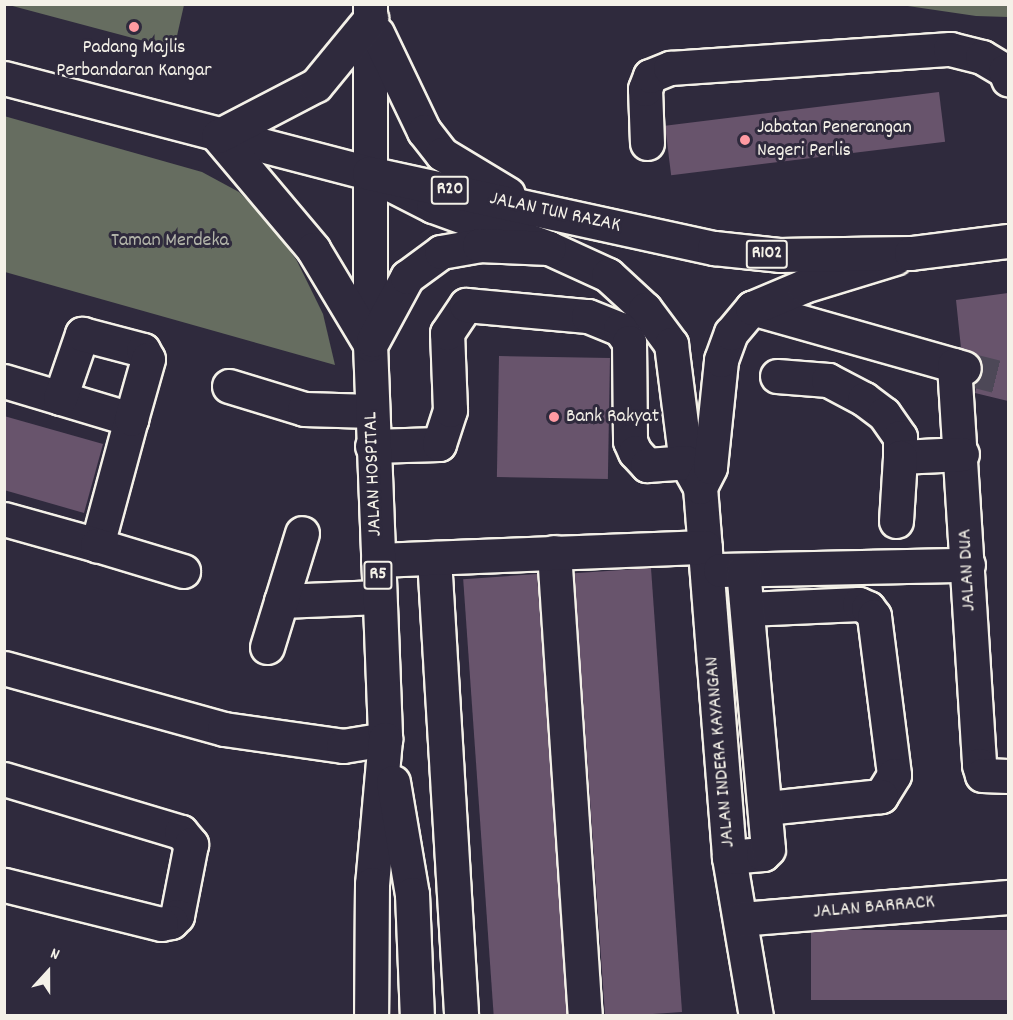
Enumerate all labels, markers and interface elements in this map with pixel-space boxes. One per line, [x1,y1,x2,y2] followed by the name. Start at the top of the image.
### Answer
[127,20,141,34] marker: Padang Majlis Perbandaran Kangar
[56,36,212,83] place label: Padang Majlis Perbandaran Kangar
[757,116,912,163] place label: Jabatan Penerangan Negeri Perlis
[738,133,752,147] marker: Jabatan Penerangan Negeri Perlis
[430,175,470,205] road number: R20
[487,187,623,239] street label: JALAN TUN RAZAK
[111,229,229,253] park label: Taman Merdeka
[744,239,789,269] road number: R102
[566,405,659,429] place label: Bank Rakyat
[547,410,561,424] marker: Bank Rakyat
[360,411,388,537] street label: JALAN HOSPITAL
[954,528,982,612] street label: JALAN DUA
[363,560,393,590] road number: R5
[701,655,741,849] street label: JALAN INDERA KAYANGAN
[812,891,936,925] street label: JALAN BARRACK
[18,942,78,1002] north arrow
[47,943,62,967] text: N

